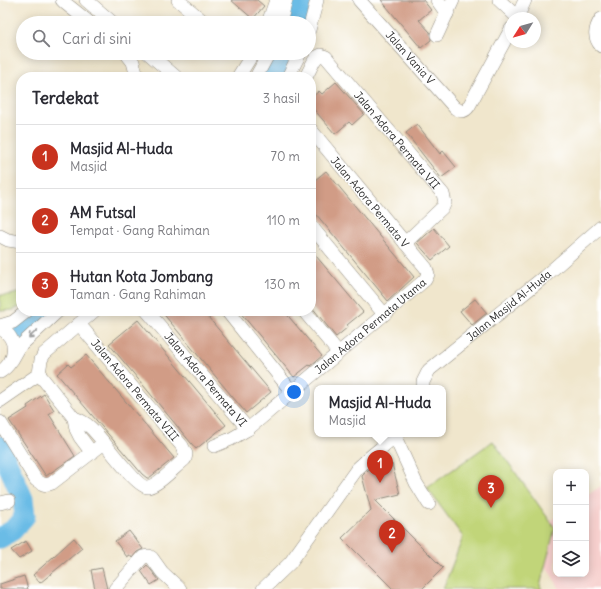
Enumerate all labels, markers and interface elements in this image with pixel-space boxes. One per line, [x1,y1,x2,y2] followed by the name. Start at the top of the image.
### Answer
[505,12,541,48] north arrow
[16,16,316,60] search box
[30,27,52,49] icon: search
[383,28,438,87] street label: Jalan Vania V
[62,29,131,48] text: Cari di sini
[32,87,99,109] text: Terdekat
[351,88,443,192] street label: Jalan Adora Permata VII
[263,90,300,107] text: 3 hasil
[70,139,173,158] text: Masjid Al-Huda
[42,148,48,165] text: 1
[271,148,300,165] text: 70 m
[328,154,412,250] street label: Jalan Adora Permata V
[70,158,107,175] text: Masjid
[70,203,136,222] text: AM Futsal
[41,212,49,229] text: 2
[267,212,300,229] text: 110 m
[70,222,210,239] text: Tempat · Gang Rahiman
[70,267,213,286] text: Hutan Kota Jombang
[464,267,554,344] street label: Jalan Masjid Al-Huda
[312,275,429,377] street label: Jalan Adora Permata Utama
[41,276,49,293] text: 3
[264,276,300,293] text: 130 m
[70,286,206,303] text: Taman · Gang Rahiman
[27,329,38,338] one-way arrow
[161,329,250,429] street label: Jalan Adora Permata VI
[88,336,182,444] street label: Jalan Adora Permata VIII
[284,382,304,402] your location
[314,385,446,437] popup
[329,393,431,412] text: Masjid Al-Huda
[329,412,366,429] text: Masjid
[367,450,393,483] pin: 1
[553,469,589,577] map controls
[553,469,589,505] button: +
[478,475,504,508] pin: 3
[553,505,589,541] button: −
[379,520,405,553] pin: 2
[553,541,589,577] button: layers

